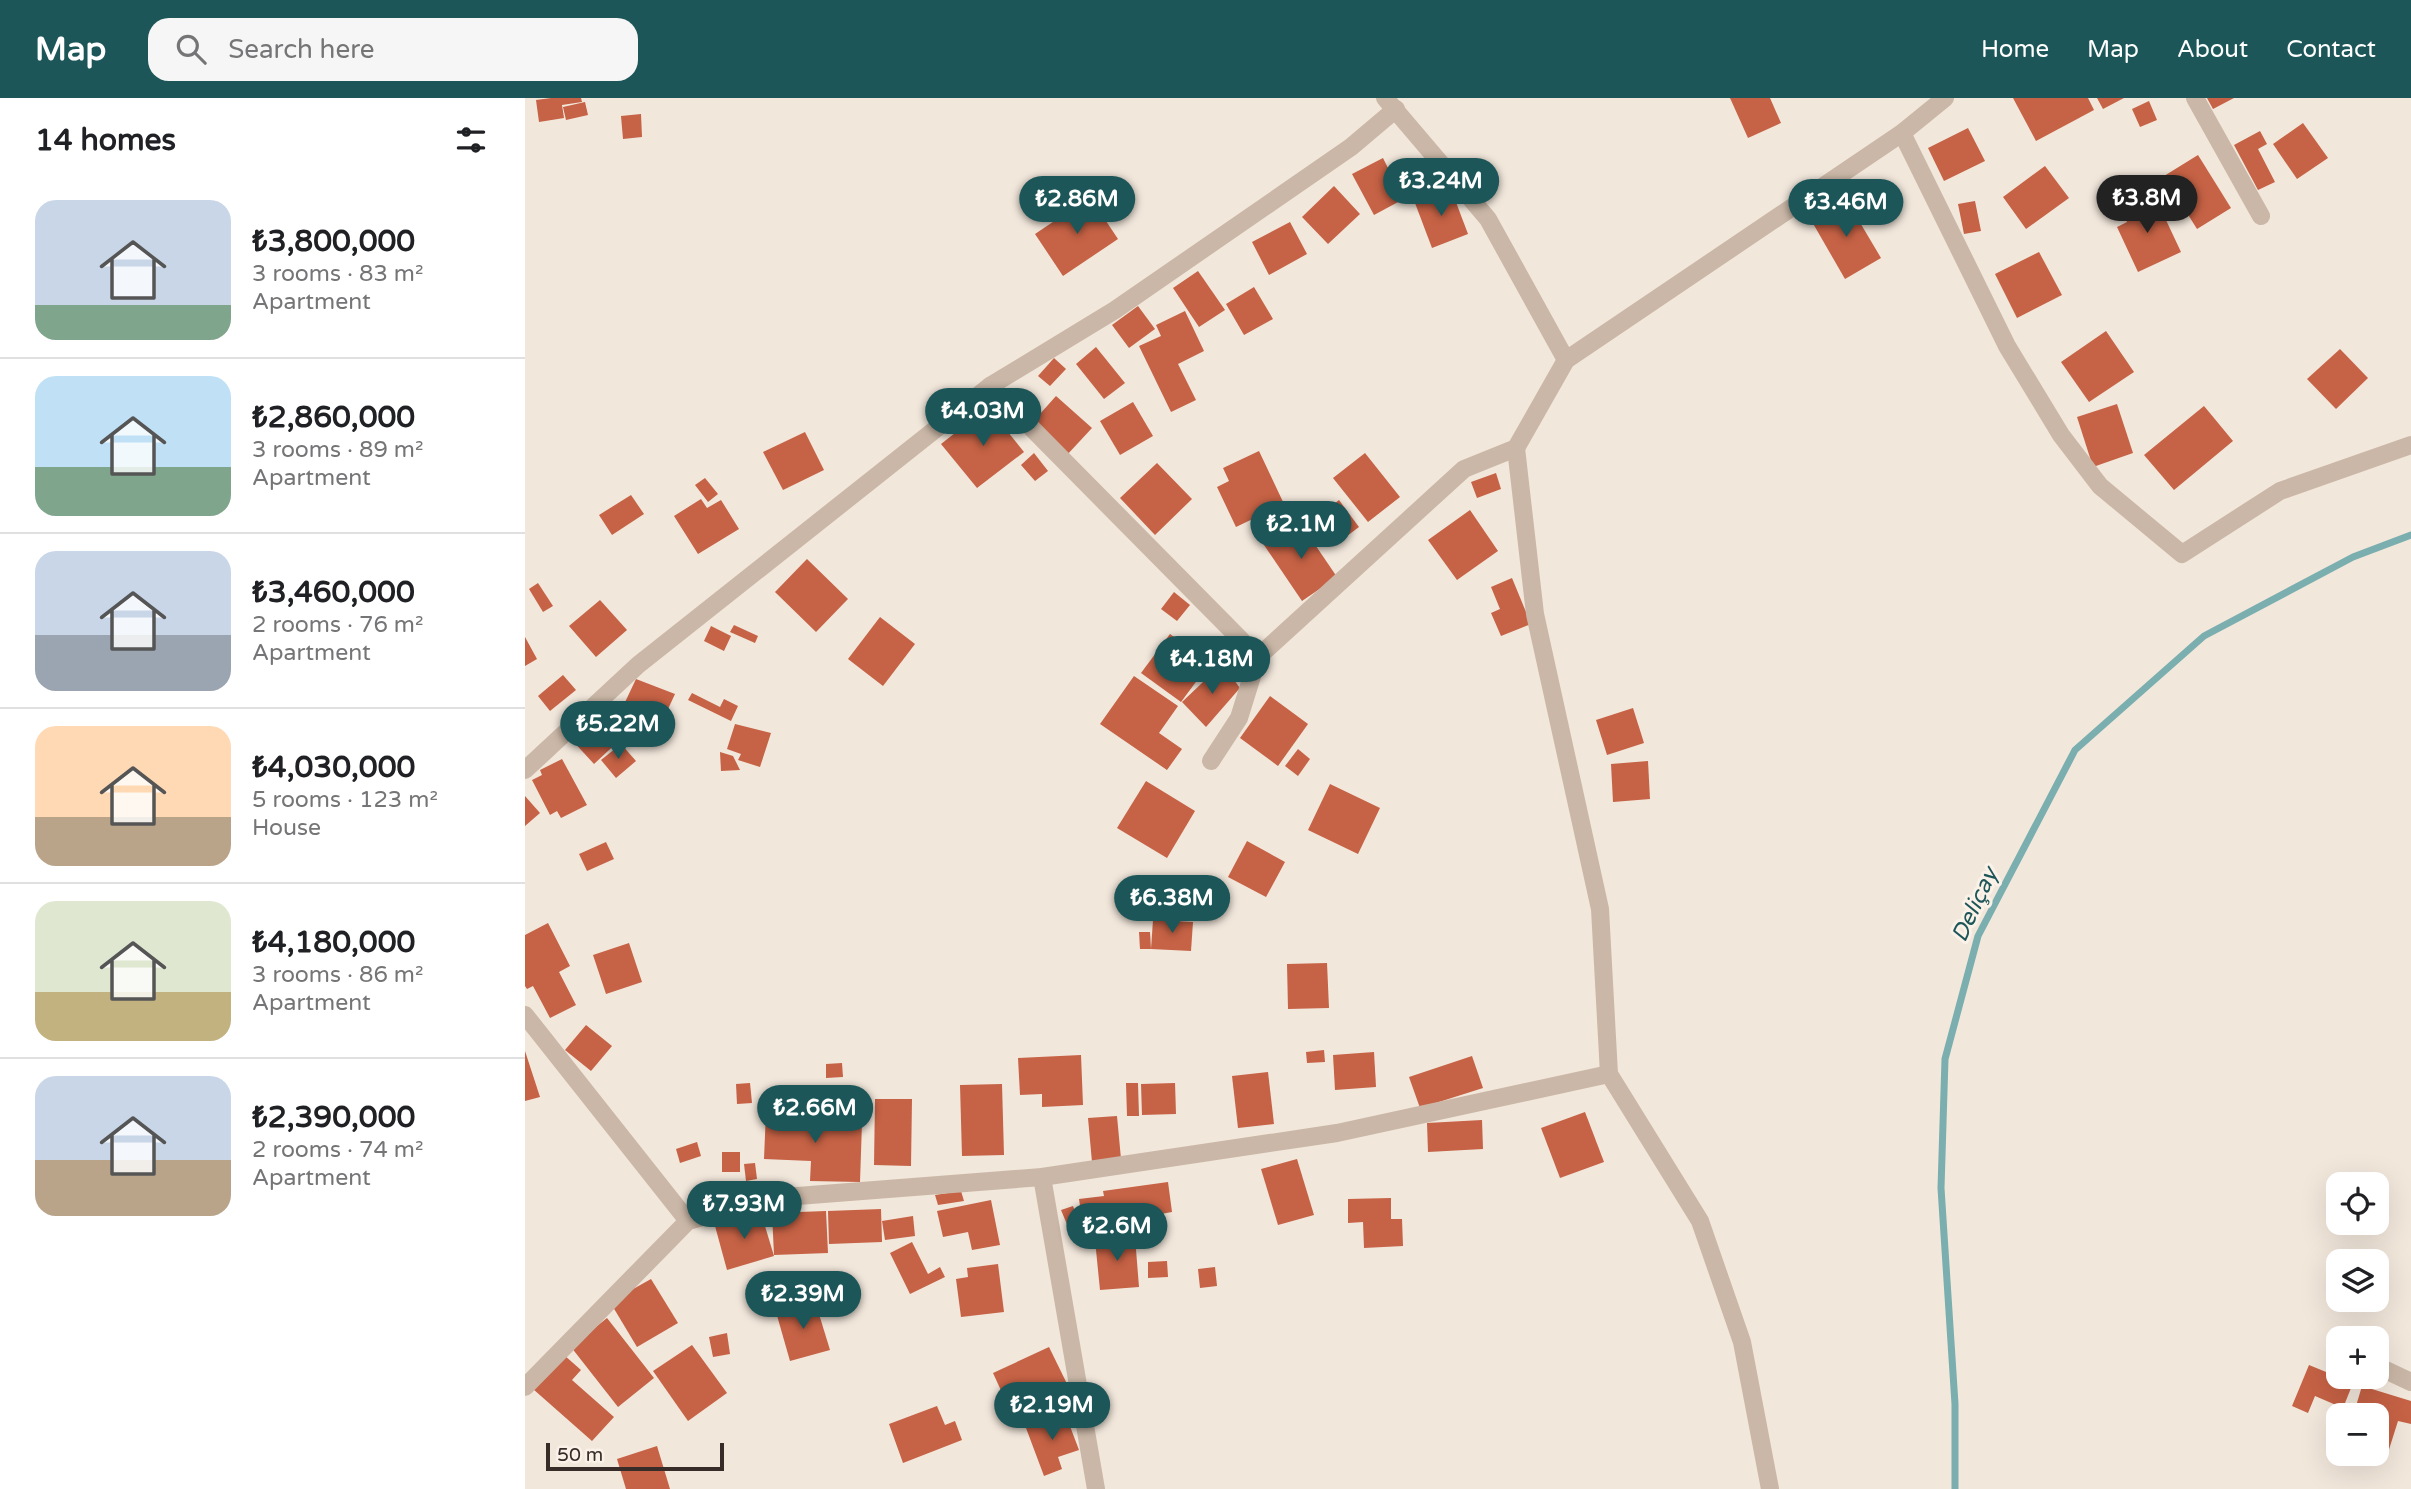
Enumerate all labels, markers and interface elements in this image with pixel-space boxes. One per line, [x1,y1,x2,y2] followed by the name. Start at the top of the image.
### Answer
[148,18,638,81] search box
[35,30,106,69] text: Map
[172,30,210,68] icon: search
[228,34,374,65] text: Search here
[1981,35,2049,64] text: Home
[2087,35,2139,64] text: Map
[2177,35,2248,64] text: About
[2286,35,2376,64] text: Contact
[452,121,490,159] icon: filters
[35,122,176,159] text: 14 homes
[1384,158,1498,218] pin: ₺3.24M
[1399,167,1483,195] text: ₺3.24M
[1020,176,1134,236] pin: ₺2.86M
[2098,176,2196,235] pin: ₺3.8M
[1789,180,1903,239] pin: ₺3.46M
[2112,184,2182,212] text: ₺3.8M
[1035,185,1119,213] text: ₺2.86M
[1804,188,1888,216] text: ₺3.46M
[252,223,415,260] text: ₺3,800,000
[91,228,175,312] icon: home
[252,260,423,288] text: 3 rooms · 83 m²
[252,288,371,316] text: Apartment
[926,388,1040,448] pin: ₺4.03M
[941,397,1025,425] text: ₺4.03M
[252,399,415,436] text: ₺2,860,000
[91,404,175,488] icon: home
[252,436,423,464] text: 3 rooms · 89 m²
[252,464,371,492] text: Apartment
[1252,502,1350,561] pin: ₺2.1M
[1266,510,1336,538] text: ₺2.1M
[252,574,415,611] text: ₺3,460,000
[91,579,175,663] icon: home
[252,611,423,639] text: 2 rooms · 76 m²
[1155,636,1269,696] pin: ₺4.18M
[252,639,371,667] text: Apartment
[1170,645,1254,673] text: ₺4.18M
[561,702,675,761] pin: ₺5.22M
[576,710,660,738] text: ₺5.22M
[252,749,415,786] text: ₺4,030,000
[91,754,175,838] icon: home
[252,786,438,814] text: 5 rooms · 123 m²
[252,814,321,842] text: House
[1946,861,2005,947] water label: Deliçay
[1115,876,1229,935] pin: ₺6.38M
[1130,884,1214,912] text: ₺6.38M
[252,924,415,961] text: ₺4,180,000
[91,929,175,1013] icon: home
[252,961,423,989] text: 3 rooms · 86 m²
[252,989,371,1017] text: Apartment
[758,1086,872,1145] pin: ₺2.66M
[773,1094,857,1122] text: ₺2.66M
[252,1099,415,1136] text: ₺2,390,000
[91,1104,175,1188] icon: home
[252,1136,423,1164] text: 2 rooms · 74 m²
[252,1164,371,1192] text: Apartment
[2326,1172,2389,1466] map controls
[2326,1172,2389,1235] button: locate
[687,1182,801,1241] pin: ₺7.93M
[703,1190,785,1218] text: ₺7.93M
[1068,1204,1166,1263] pin: ₺2.6M
[1082,1212,1152,1240] text: ₺2.6M
[2326,1249,2389,1312] button: layers
[746,1272,860,1331] pin: ₺2.39M
[761,1280,845,1308] text: ₺2.39M
[2326,1326,2389,1389] button: +
[995,1382,1109,1442] pin: ₺2.19M
[1010,1391,1094,1419] text: ₺2.19M
[2326,1403,2389,1466] button: −
[546,1440,725,1472] scale bar
[557,1444,603,1466] text: 50 m

